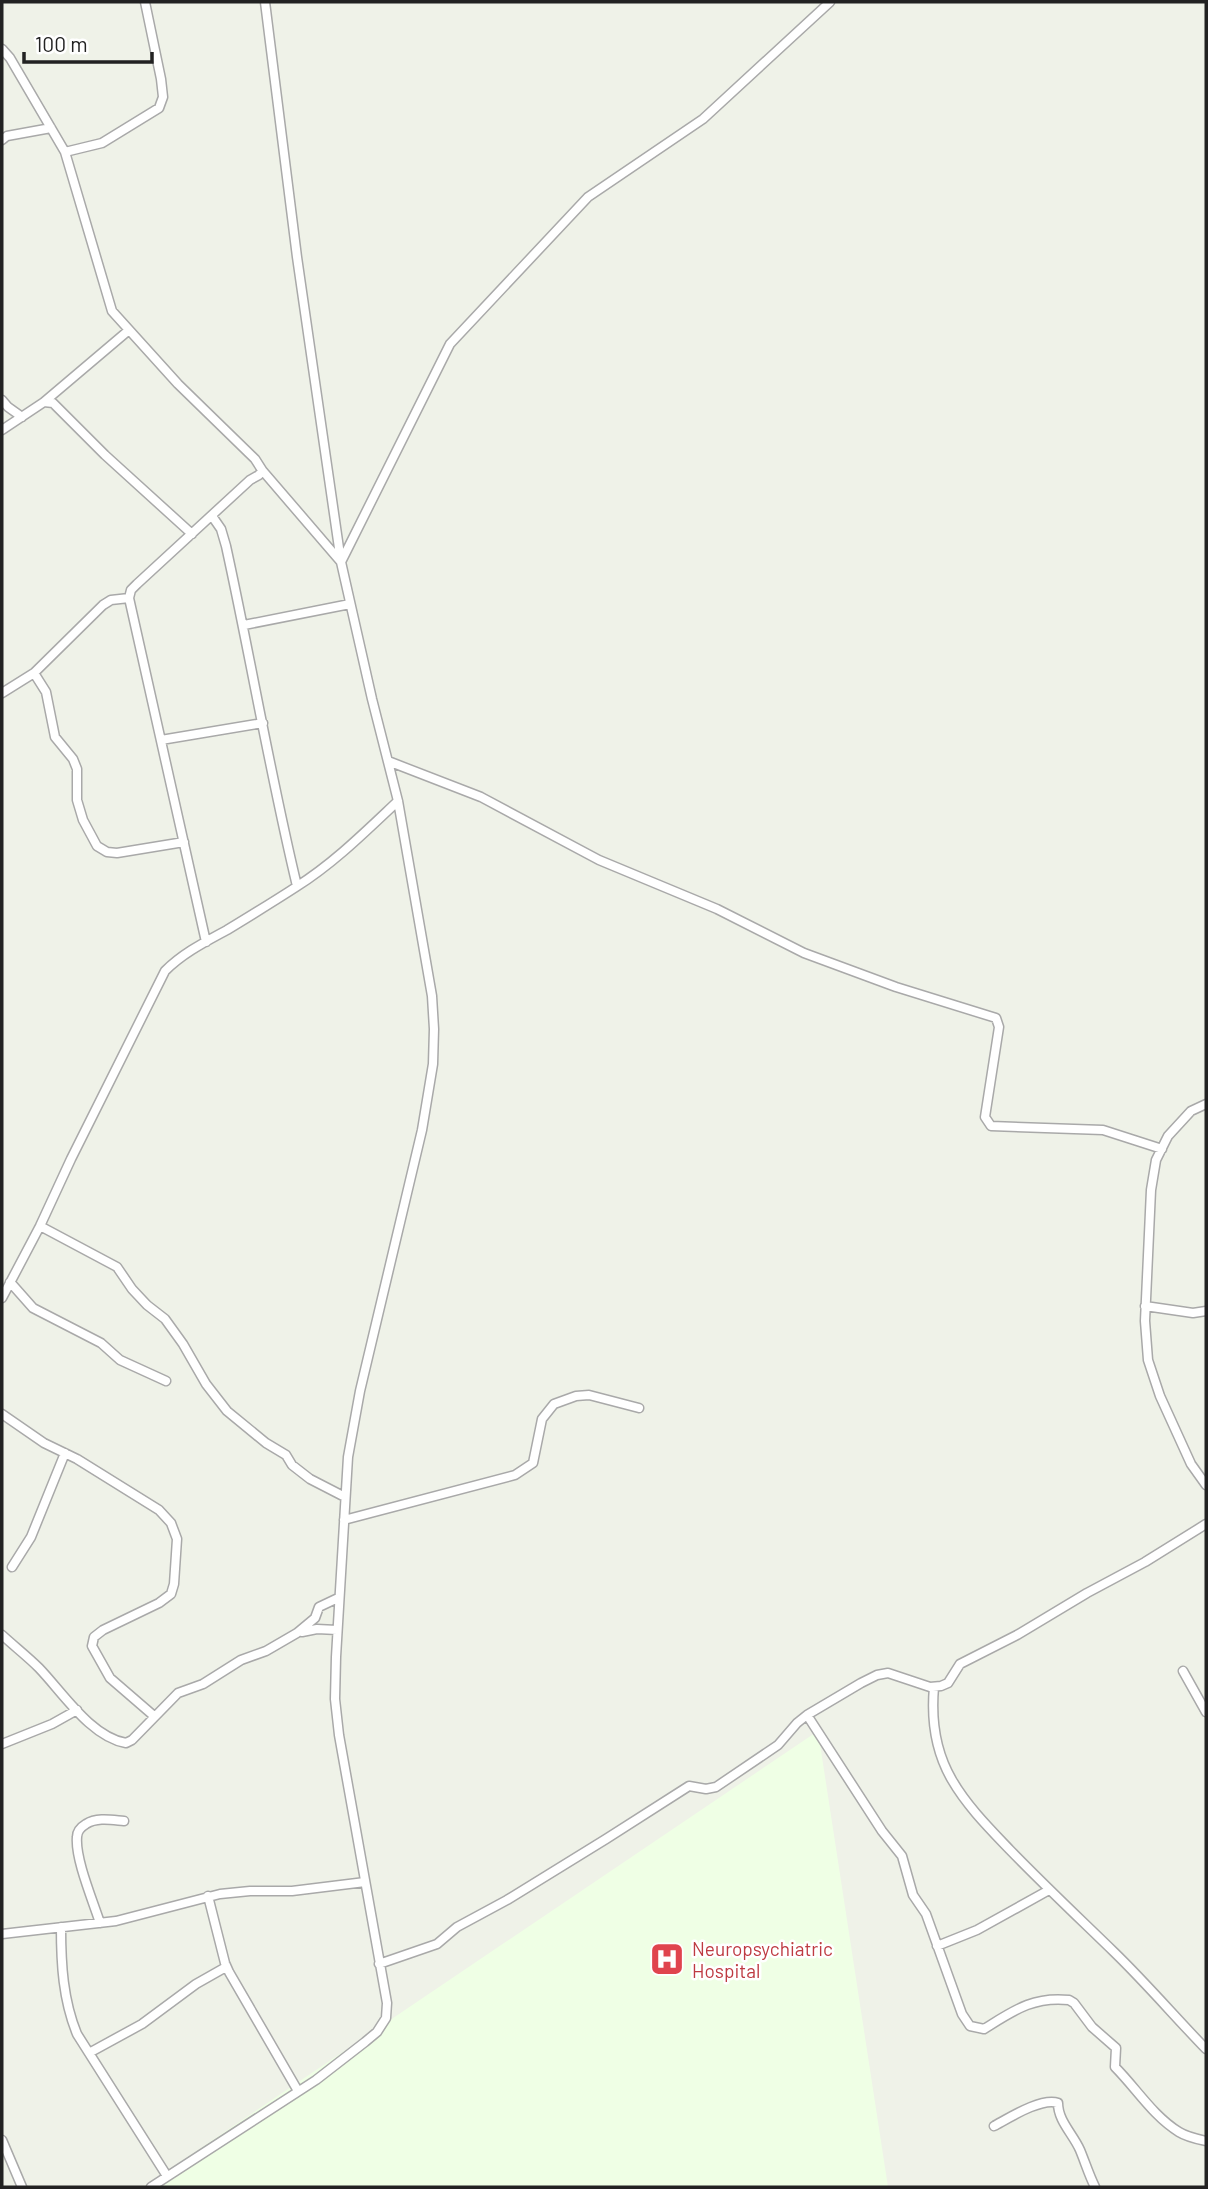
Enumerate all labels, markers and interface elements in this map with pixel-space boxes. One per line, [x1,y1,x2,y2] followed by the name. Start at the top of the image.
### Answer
[24,21,152,65] scale bar
[35,31,88,56] text: 100 m
[692,1937,833,1982] place label: Neuropsychiatric Hospital
[648,1940,686,1978] hospital icon: Neuropsychiatric Hospital

